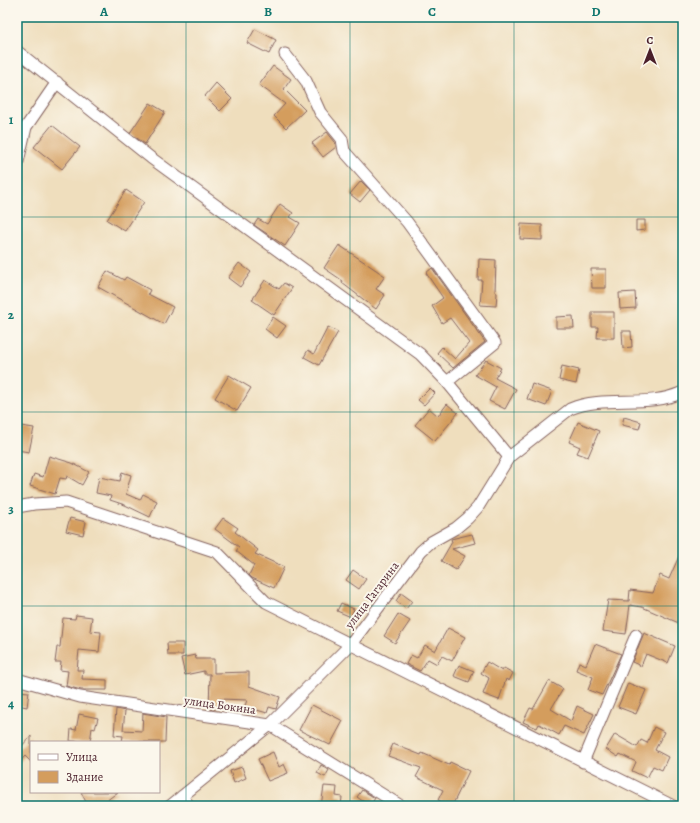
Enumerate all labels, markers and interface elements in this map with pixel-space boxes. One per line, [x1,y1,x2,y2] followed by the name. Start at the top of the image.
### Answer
[99,3,109,20] text: A
[264,3,272,20] text: B
[428,3,436,20] text: C
[591,3,601,20] text: D
[630,30,670,70] north arrow
[647,33,654,48] text: С
[9,111,14,128] text: 1
[8,306,15,323] text: 2
[8,500,14,517] text: 3
[341,558,403,633] street label: улица Гагарина
[182,692,257,718] street label: улица Бокина
[8,695,14,712] text: 4
[30,741,160,793] legend
[66,749,98,765] text: Улица
[66,769,103,785] text: Здание

